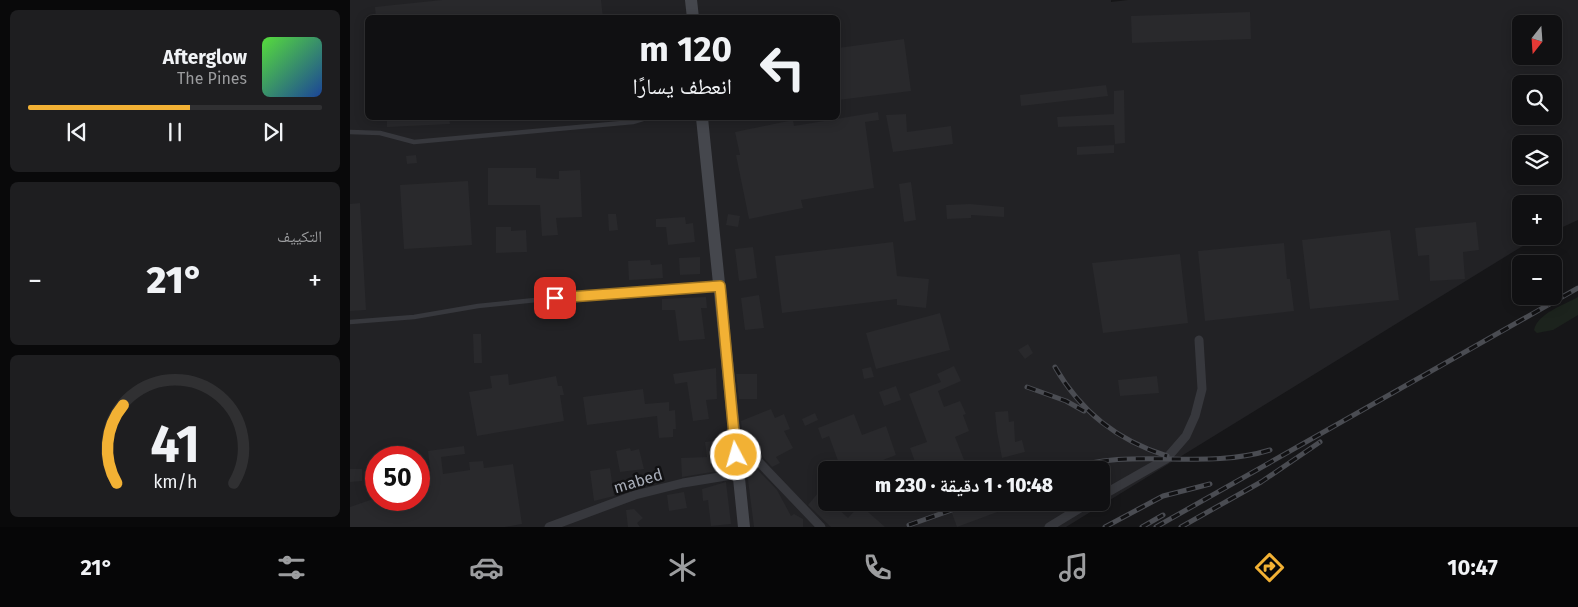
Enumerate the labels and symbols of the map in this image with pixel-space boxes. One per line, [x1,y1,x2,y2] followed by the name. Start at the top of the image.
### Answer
[1512,15,1562,65] north arrow
[534,277,576,319] pin
[709,428,761,480] position arrow
[365,446,430,511] speed limit sign: 50
[611,465,665,497] street label: mabed

